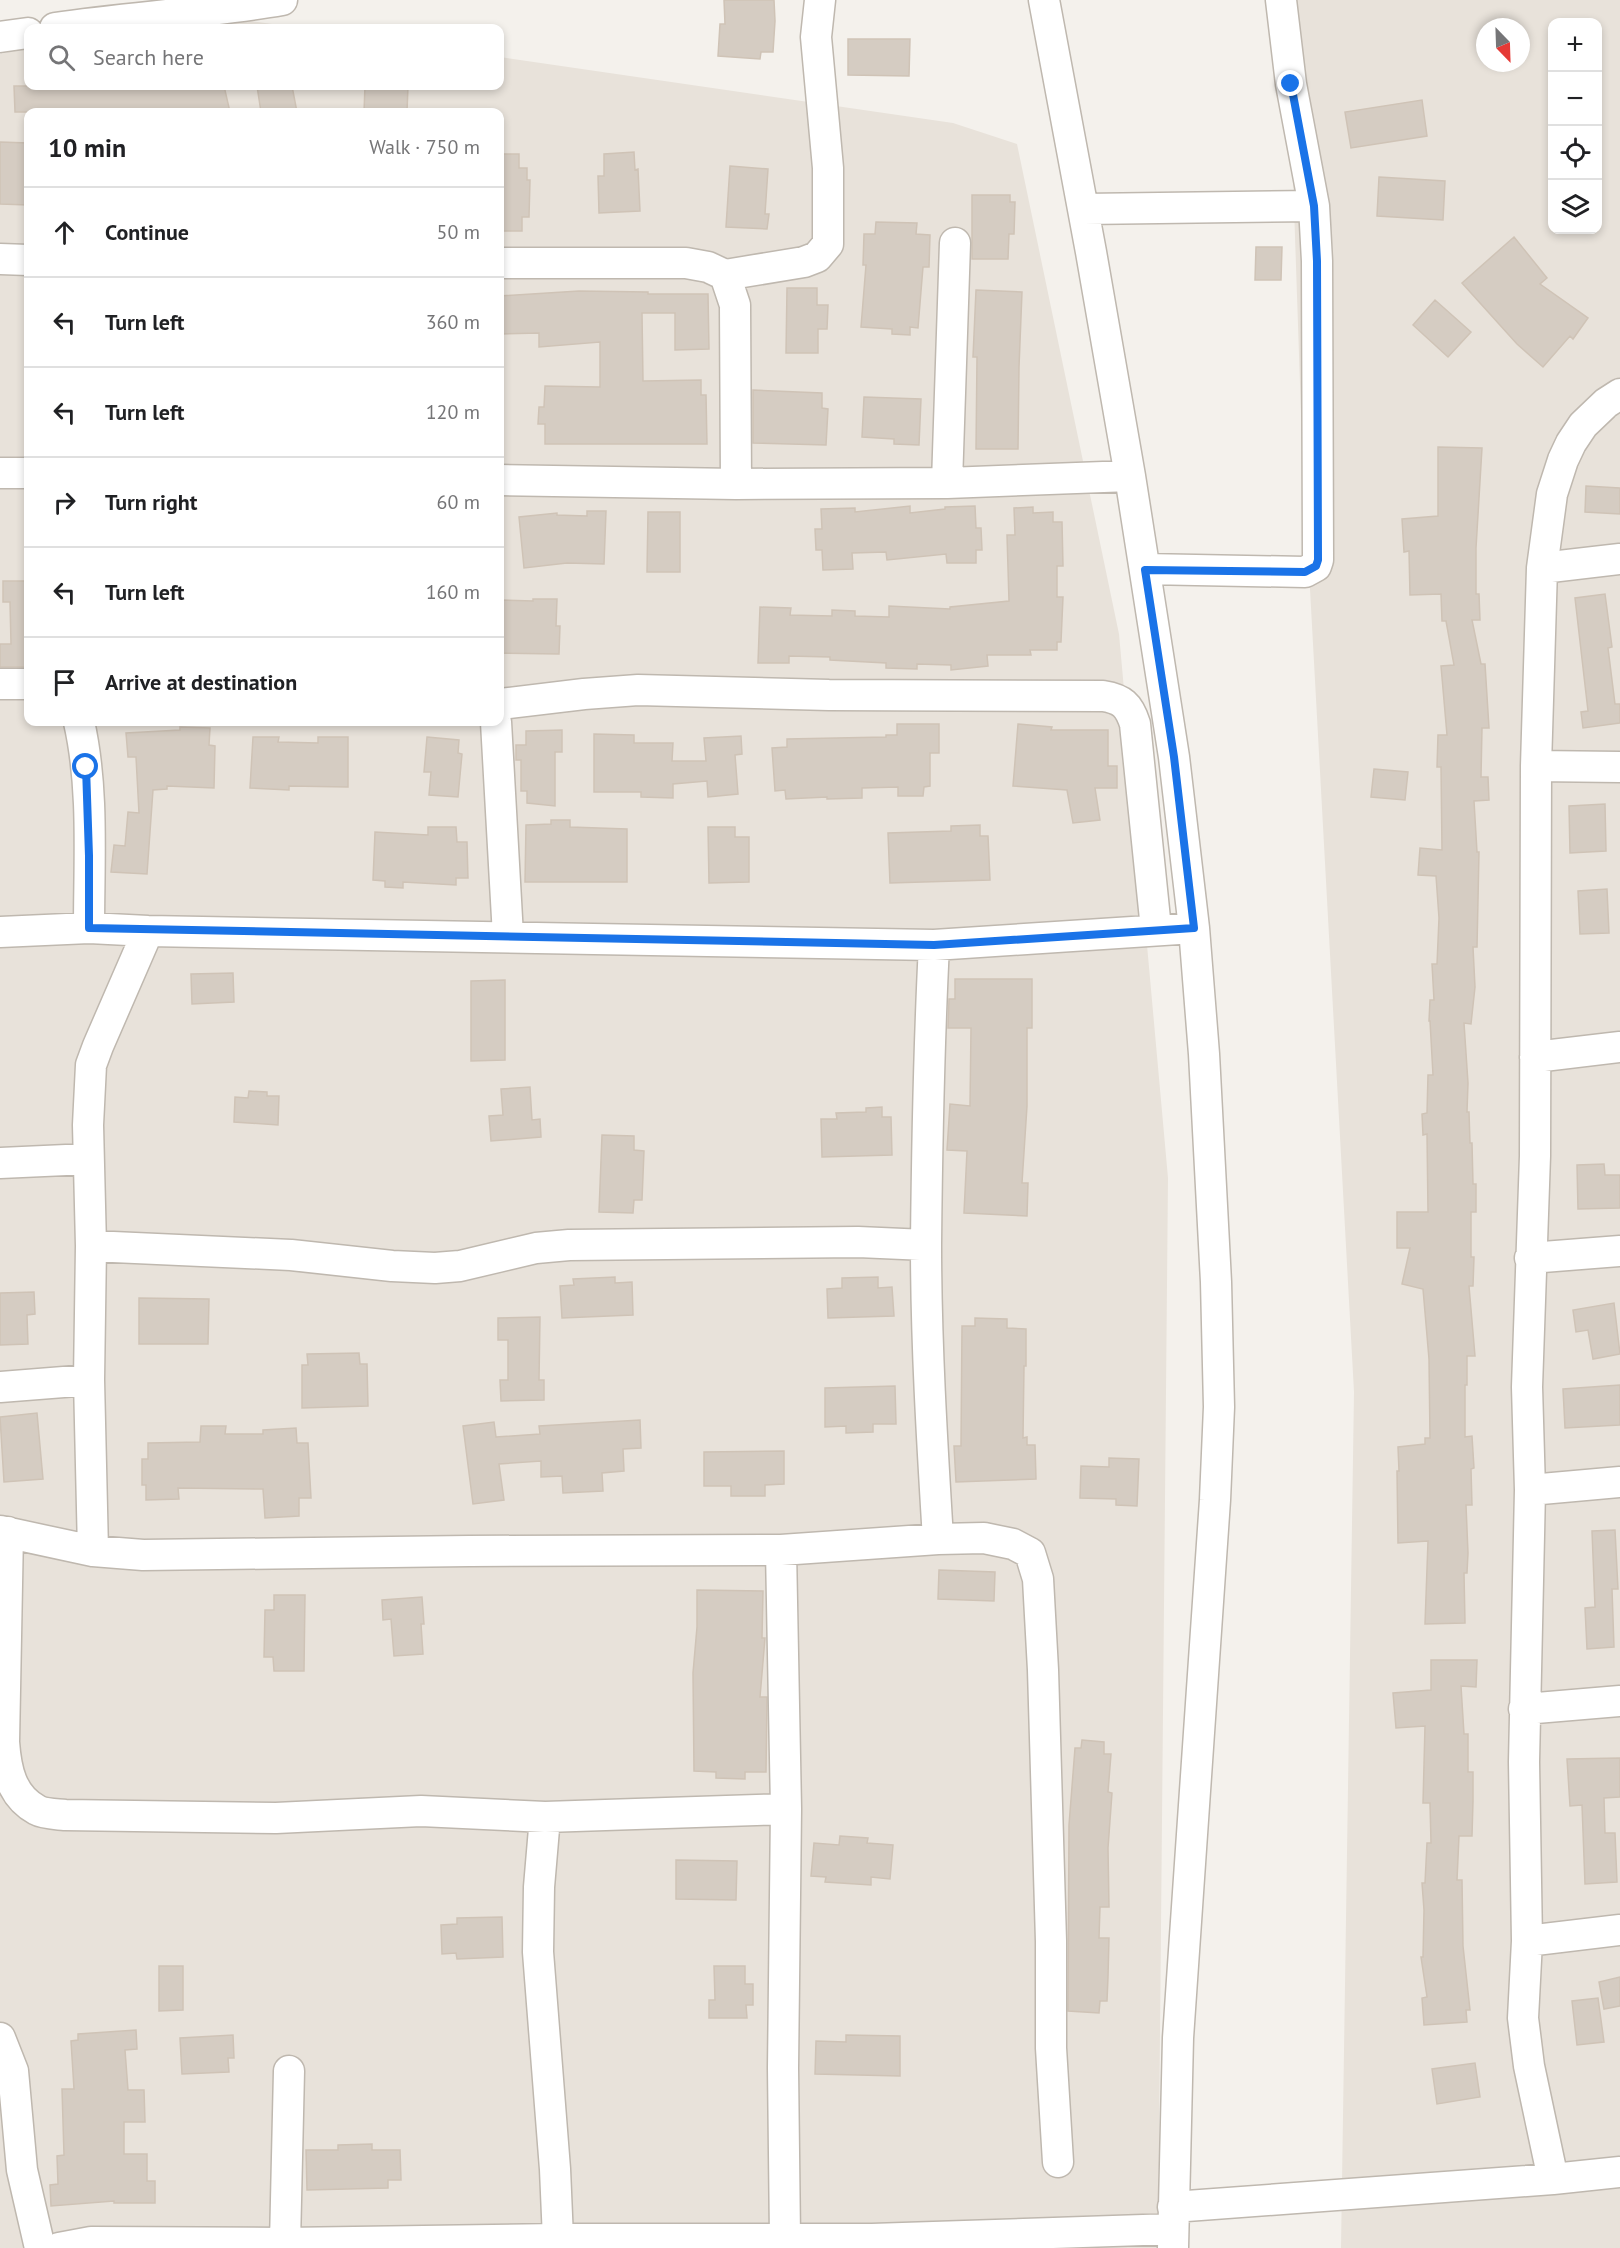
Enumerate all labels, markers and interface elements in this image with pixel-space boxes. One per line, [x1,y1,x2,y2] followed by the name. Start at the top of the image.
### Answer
[1476,18,1530,72] north arrow
[1548,18,1602,234] map controls
[1548,18,1602,72] button: +
[24,24,504,90] search box
[45,41,78,74] icon: search
[93,43,204,71] text: Search here
[1277,70,1303,96] route end
[1548,72,1602,126] button: −
[1548,126,1602,180] button: locate
[48,131,126,164] text: 10 min
[369,134,480,160] text: Walk · 750 m
[1548,180,1602,234] button: layers
[48,216,81,249] icon: ahead
[105,218,189,246] text: Continue
[437,219,480,245] text: 50 m
[48,306,81,339] icon: left
[105,308,185,336] text: Turn left
[426,309,480,335] text: 360 m
[48,396,81,429] icon: left
[105,398,185,426] text: Turn left
[426,399,480,425] text: 120 m
[48,486,81,519] icon: right
[105,488,197,516] text: Turn right
[437,489,480,515] text: 60 m
[48,576,81,609] icon: left
[105,578,185,606] text: Turn left
[426,579,480,605] text: 160 m
[48,666,81,699] icon: arrive
[105,668,297,696] text: Arrive at destination
[72,753,98,779] route start

